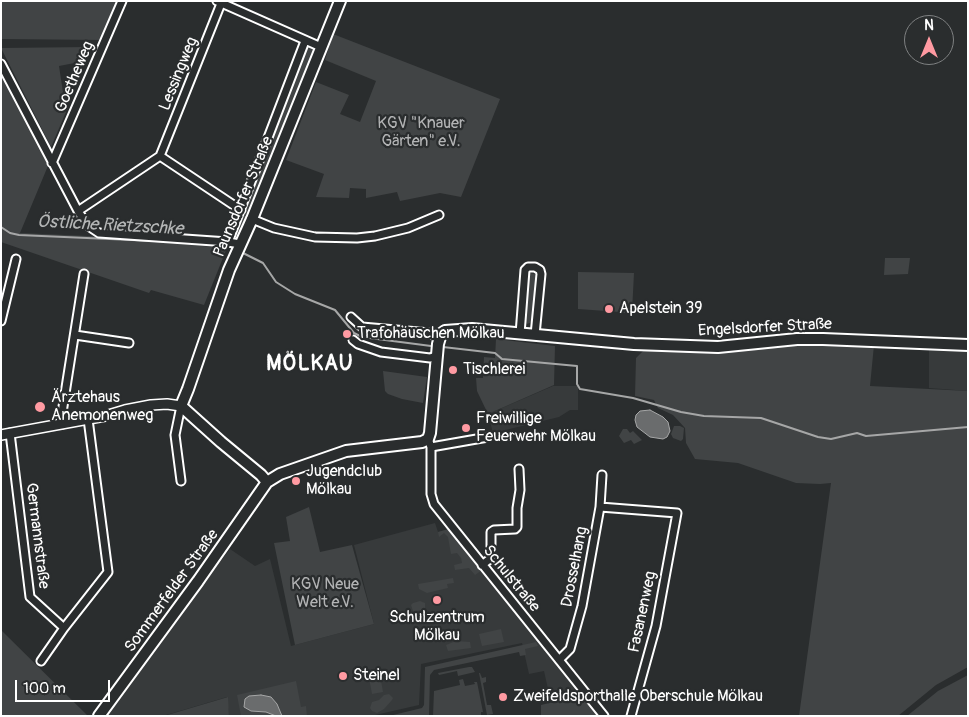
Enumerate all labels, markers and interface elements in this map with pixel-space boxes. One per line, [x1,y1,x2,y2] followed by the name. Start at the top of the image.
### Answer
[904,15,954,65] north arrow
[924,17,934,34] text: N
[156,34,202,114] street label: Lessingweg
[51,38,99,116] street label: Goetheweg
[377,114,465,152] park label: KGV "Knauer Gärten" e.V.
[210,134,278,260] street label: Paunsdorfer Straße
[36,211,184,241] water label: Östliche Rietzschke
[619,299,703,319] place label: Apelstein 39
[603,303,615,315] marker: Apelstein 39
[697,315,833,341] street label: Engelsdorfer Straße
[357,324,505,344] place label: Trafohäuschen Mölkau
[341,328,353,340] marker: Trafohäuschen Mölkau
[266,352,354,378] district label: MÖLKAU
[463,360,525,380] place label: Tischlerei
[447,364,459,376] marker: Tischlerei
[51,388,153,426] place label: Ärztehaus Anemonenweg
[33,400,47,414] marker: Ärztehaus Anemonenweg
[476,409,596,447] place label: Freiwillige Feuerwehr Mölkau
[460,422,472,434] marker: Freiwillige Feuerwehr Mölkau
[306,462,382,500] place label: Jugendclub Mölkau
[290,475,302,487] marker: Jugendclub Mölkau
[21,482,53,590] street label: Germannstraße
[558,525,592,609] street label: Drosselhang
[121,526,223,656] street label: Sommerfelder Straße
[478,542,544,616] street label: Schulstraße
[625,570,661,654] street label: Fasanenweg
[291,575,359,613] park label: KGV Neue Welt e.V.
[431,594,443,606] marker: Schulzentrum Mölkau
[389,608,485,646] place label: Schulzentrum Mölkau
[353,666,400,686] place label: Steinel
[18,670,112,702] scale bar
[337,670,349,682] marker: Steinel
[23,679,66,698] text: 100 m
[513,687,763,707] place label: Zweifeldsporthalle Oberschule Mölkau
[497,691,509,703] marker: Zweifeldsporthalle Oberschule Mölkau

